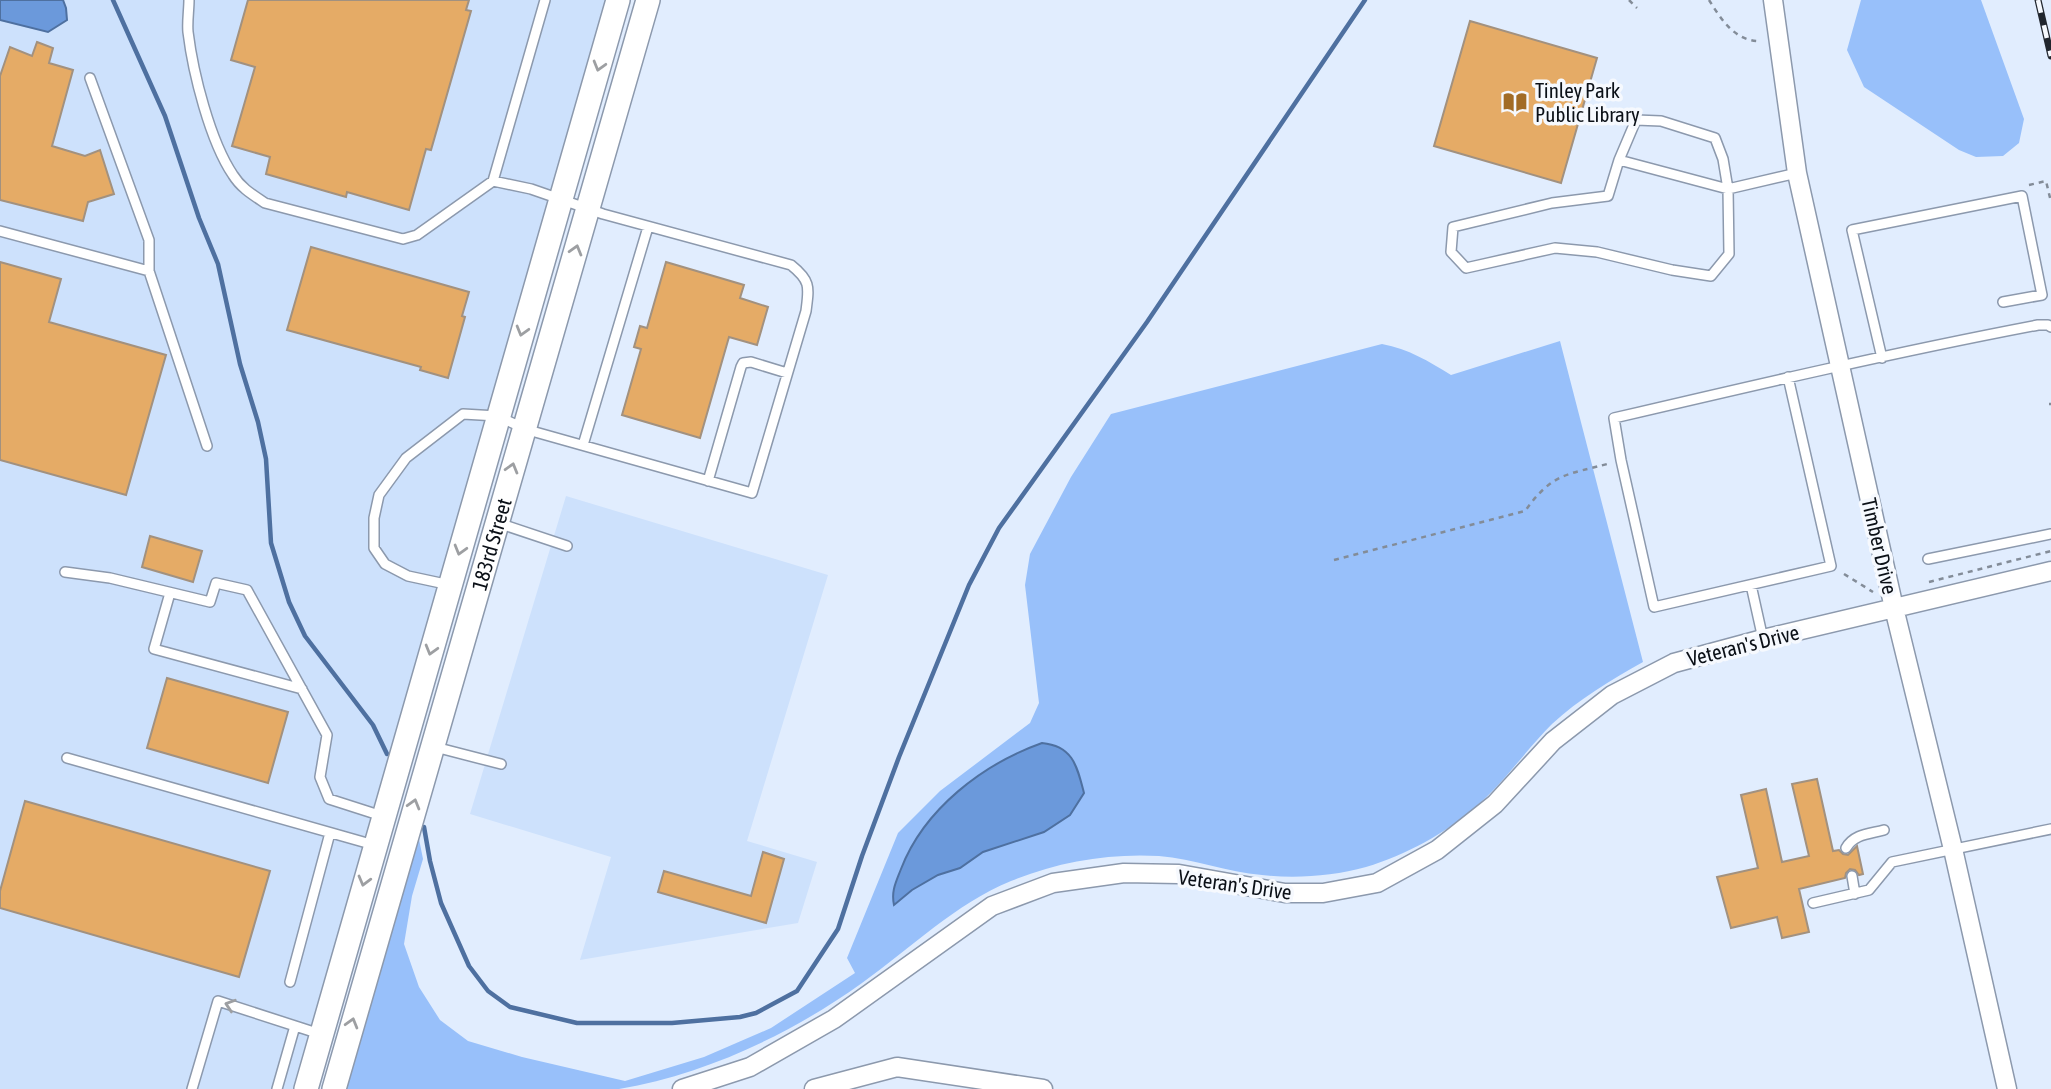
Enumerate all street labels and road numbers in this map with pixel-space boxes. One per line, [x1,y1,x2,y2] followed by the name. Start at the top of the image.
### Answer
[466,495,516,593] street label: 183rd Street
[1857,496,1903,596] street label: Timber Drive
[1685,620,1801,670] street label: Veteran's Drive
[1177,864,1293,904] street label: Veteran's Drive

